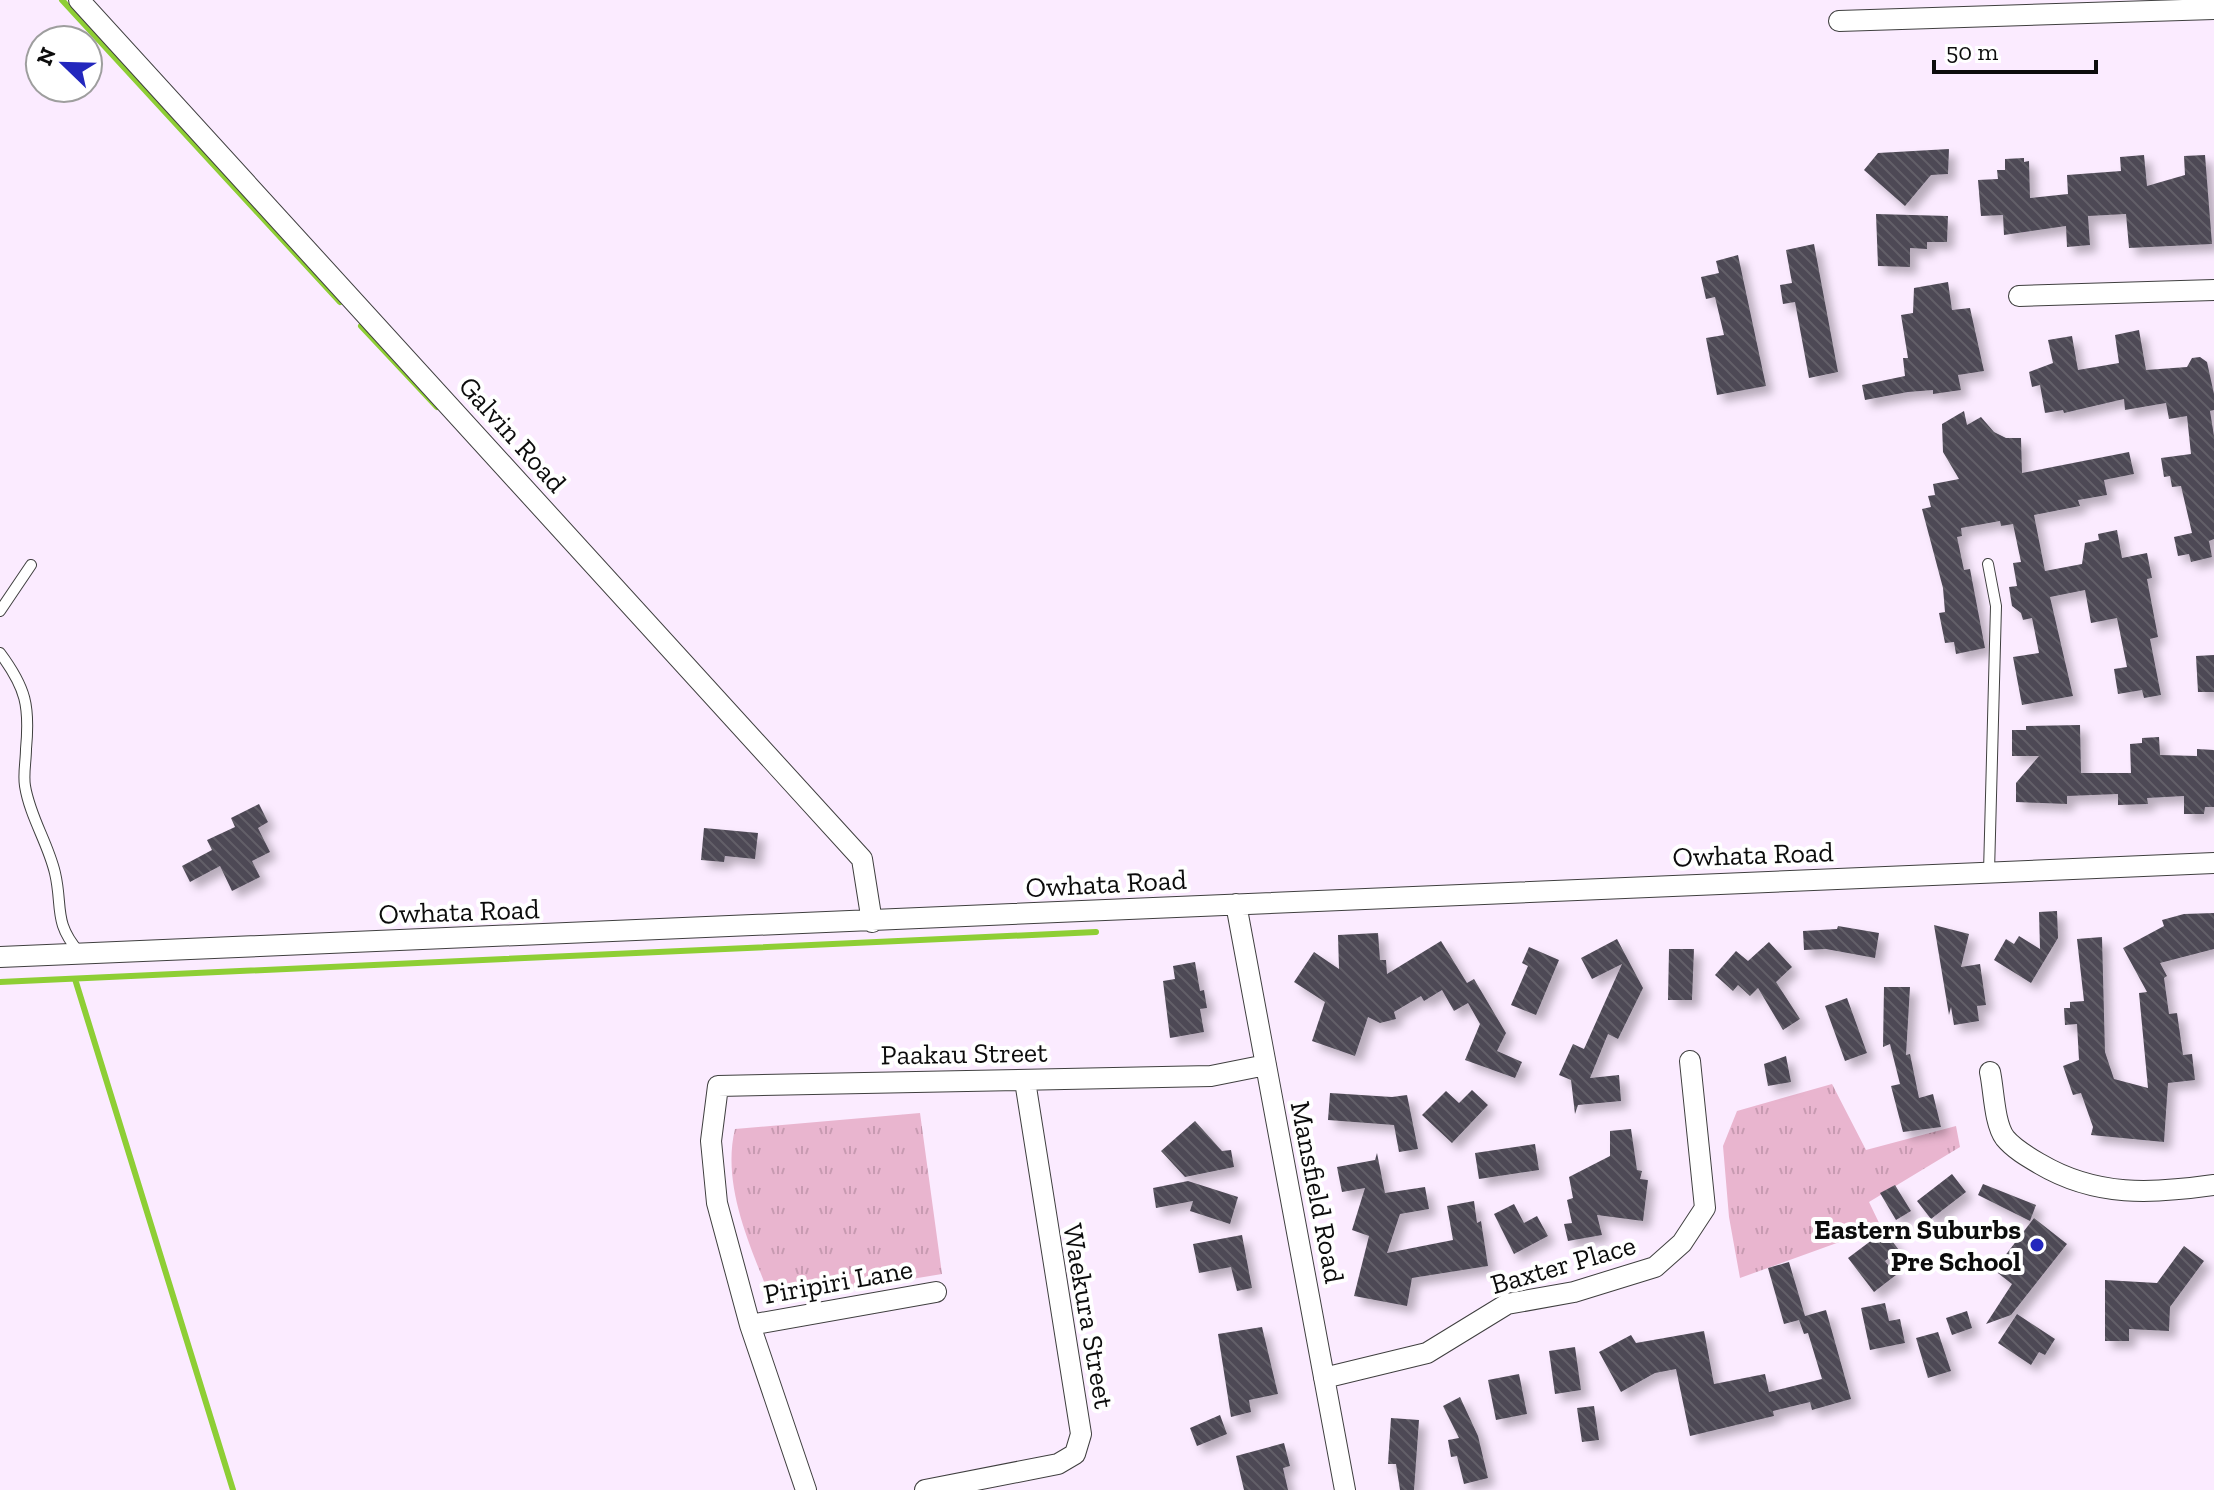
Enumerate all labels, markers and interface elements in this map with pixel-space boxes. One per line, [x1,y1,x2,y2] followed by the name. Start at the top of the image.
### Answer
[24,24,104,104] north arrow
[1934,24,2096,74] scale bar
[1946,37,1999,66] text: 50 m
[30,43,62,69] text: N
[452,370,573,499] street label: Galvin Road
[1672,835,1834,874] street label: Owhata Road
[1025,863,1187,904] street label: Owhata Road
[378,892,540,931] street label: Owhata Road
[880,1036,1048,1071] street label: Paakau Street
[1284,1098,1351,1286] street label: Mansfield Road
[1814,1213,2021,1278] place label: Eastern Suburbs Pre School
[1056,1221,1121,1412] street label: Waekura Street
[1487,1228,1639,1301] street label: Baxter Place
[2028,1236,2046,1254] marker: Eastern Suburbs Pre School
[761,1252,915,1311] street label: Piripiri Lane

